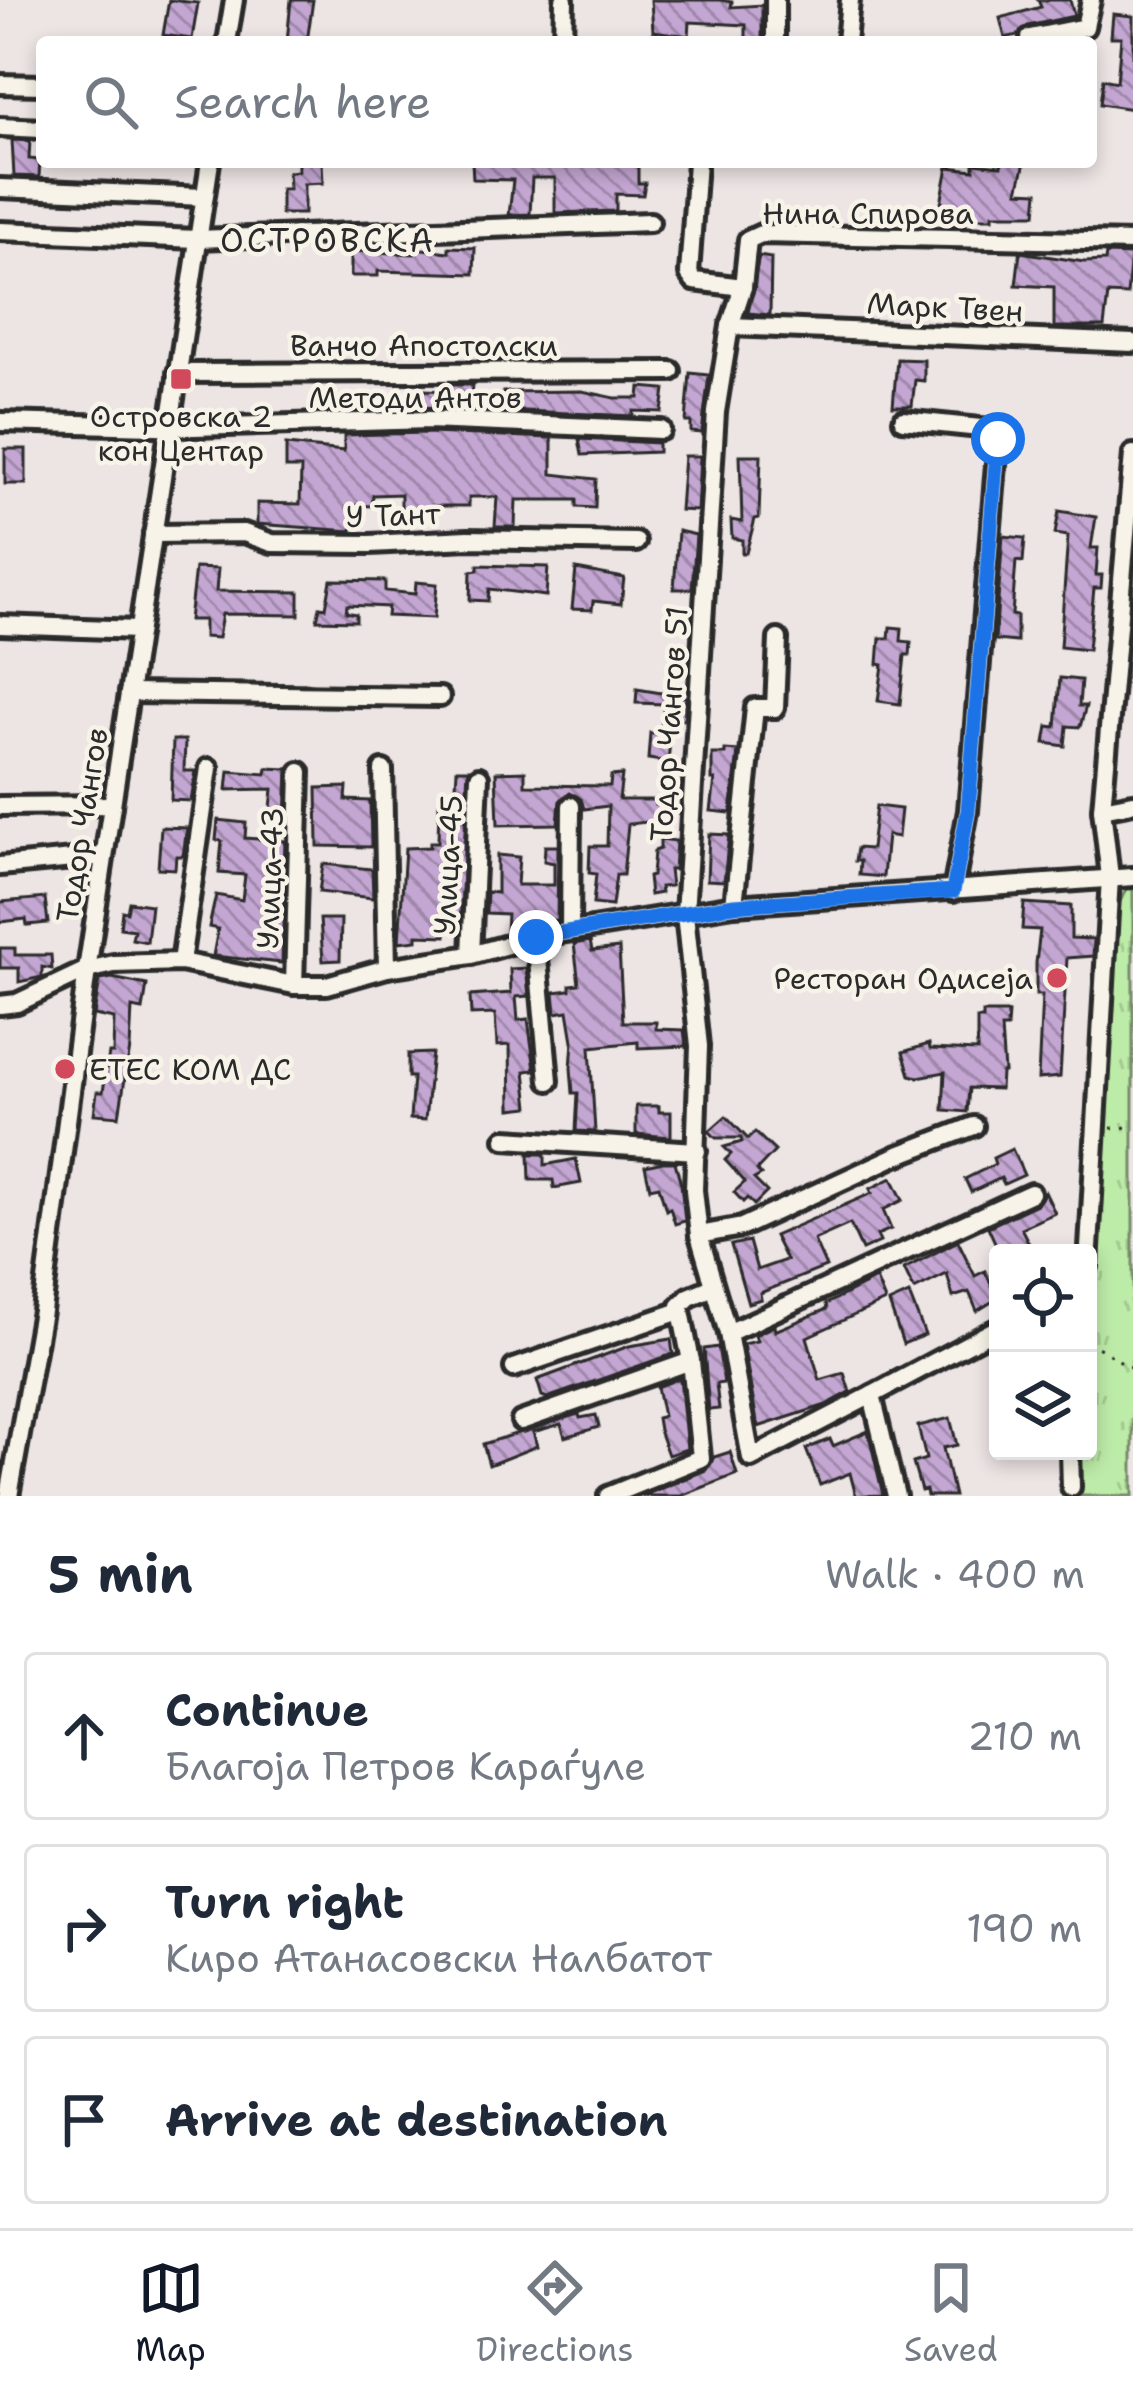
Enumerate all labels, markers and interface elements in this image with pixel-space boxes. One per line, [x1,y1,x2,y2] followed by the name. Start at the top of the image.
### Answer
[36,36,1097,168] search box
[78,69,144,135] icon: search
[174,72,431,132] text: Search here
[762,193,974,234] street label: Нина Спирова
[220,218,436,263] district label: ОСТРОВСКА
[866,282,1024,332] street label: Марк Твен
[290,325,558,366] street label: Ванчо Апостолски
[168,366,194,392] marker: Островска 2 кон Центар
[308,377,522,418] street label: Методи Антов
[90,396,272,471] place label: Островска 2 кон Центар
[971,412,1025,466] route start
[345,493,442,537] street label: У Тант
[640,605,698,843] street label: Тодор Чангов 51
[46,725,118,925] street label: Тодор Чангов
[424,794,472,936] street label: Улица-45
[247,806,293,950] street label: Улица-43
[509,910,563,964] route end
[774,958,1033,999] place label: Ресторан Одисеја
[1044,965,1070,991] marker: Ресторан Одисеја
[89,1049,291,1090] place label: ЕТЕС КОМ ДС
[52,1056,78,1082] marker: ЕТЕС КОМ ДС
[989,1244,1097,1460] map controls
[989,1244,1097,1352] button: locate
[989,1352,1097,1460] button: layers
[48,1540,193,1608] text: 5 min
[825,1548,1085,1600] text: Walk · 400 m
[165,1680,369,1740] text: Continue
[51,1703,117,1769] icon: ahead
[967,1710,1082,1762] text: 210 m
[165,1740,646,1792] text: Благоја Петров Караѓуле
[165,1872,404,1932] text: Turn right
[51,1895,117,1961] icon: right
[966,1902,1082,1954] text: 190 m
[165,1932,712,1984] text: Киро Атанасовски Налбатот
[51,2087,117,2153] icon: arrive
[165,2090,668,2150] text: Arrive at destination
[135,2255,206,2372] tab: Map
[476,2255,634,2372] tab: Directions
[904,2255,998,2372] tab: Saved

